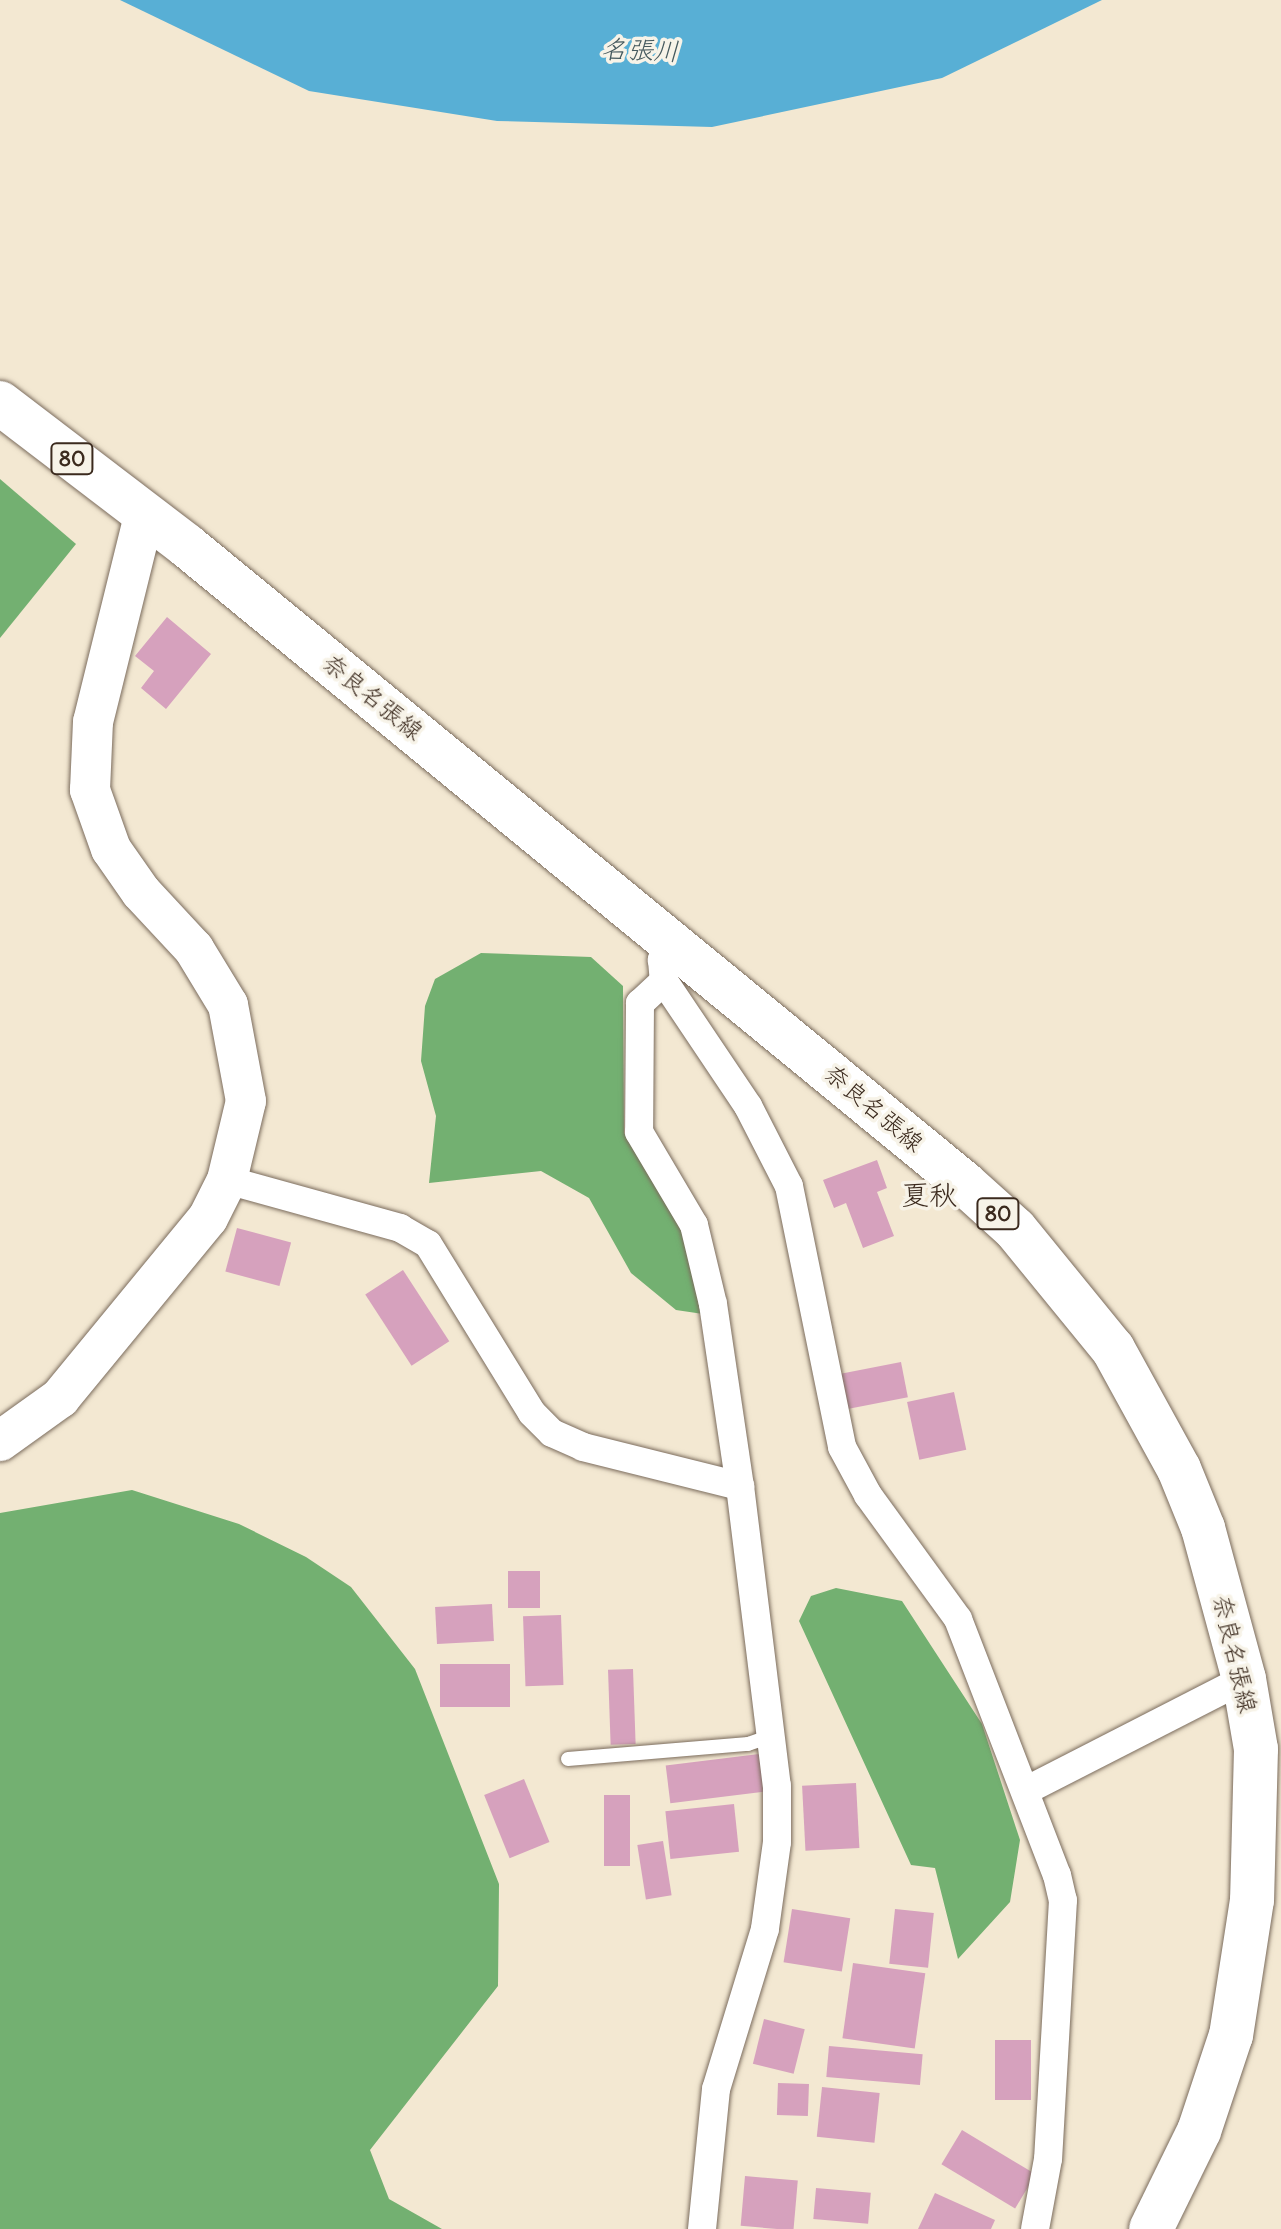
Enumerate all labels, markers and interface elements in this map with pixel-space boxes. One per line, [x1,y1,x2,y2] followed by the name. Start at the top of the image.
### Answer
[600,33,680,67] water label: 名張川
[50,441,94,477] road number: 80
[317,648,429,746] street label: 奈良名張線
[819,1058,929,1158] street label: 奈良名張線
[901,1178,957,1212] district label: 夏秋
[976,1196,1020,1232] road number: 80
[1207,1592,1263,1716] street label: 奈良名張線

